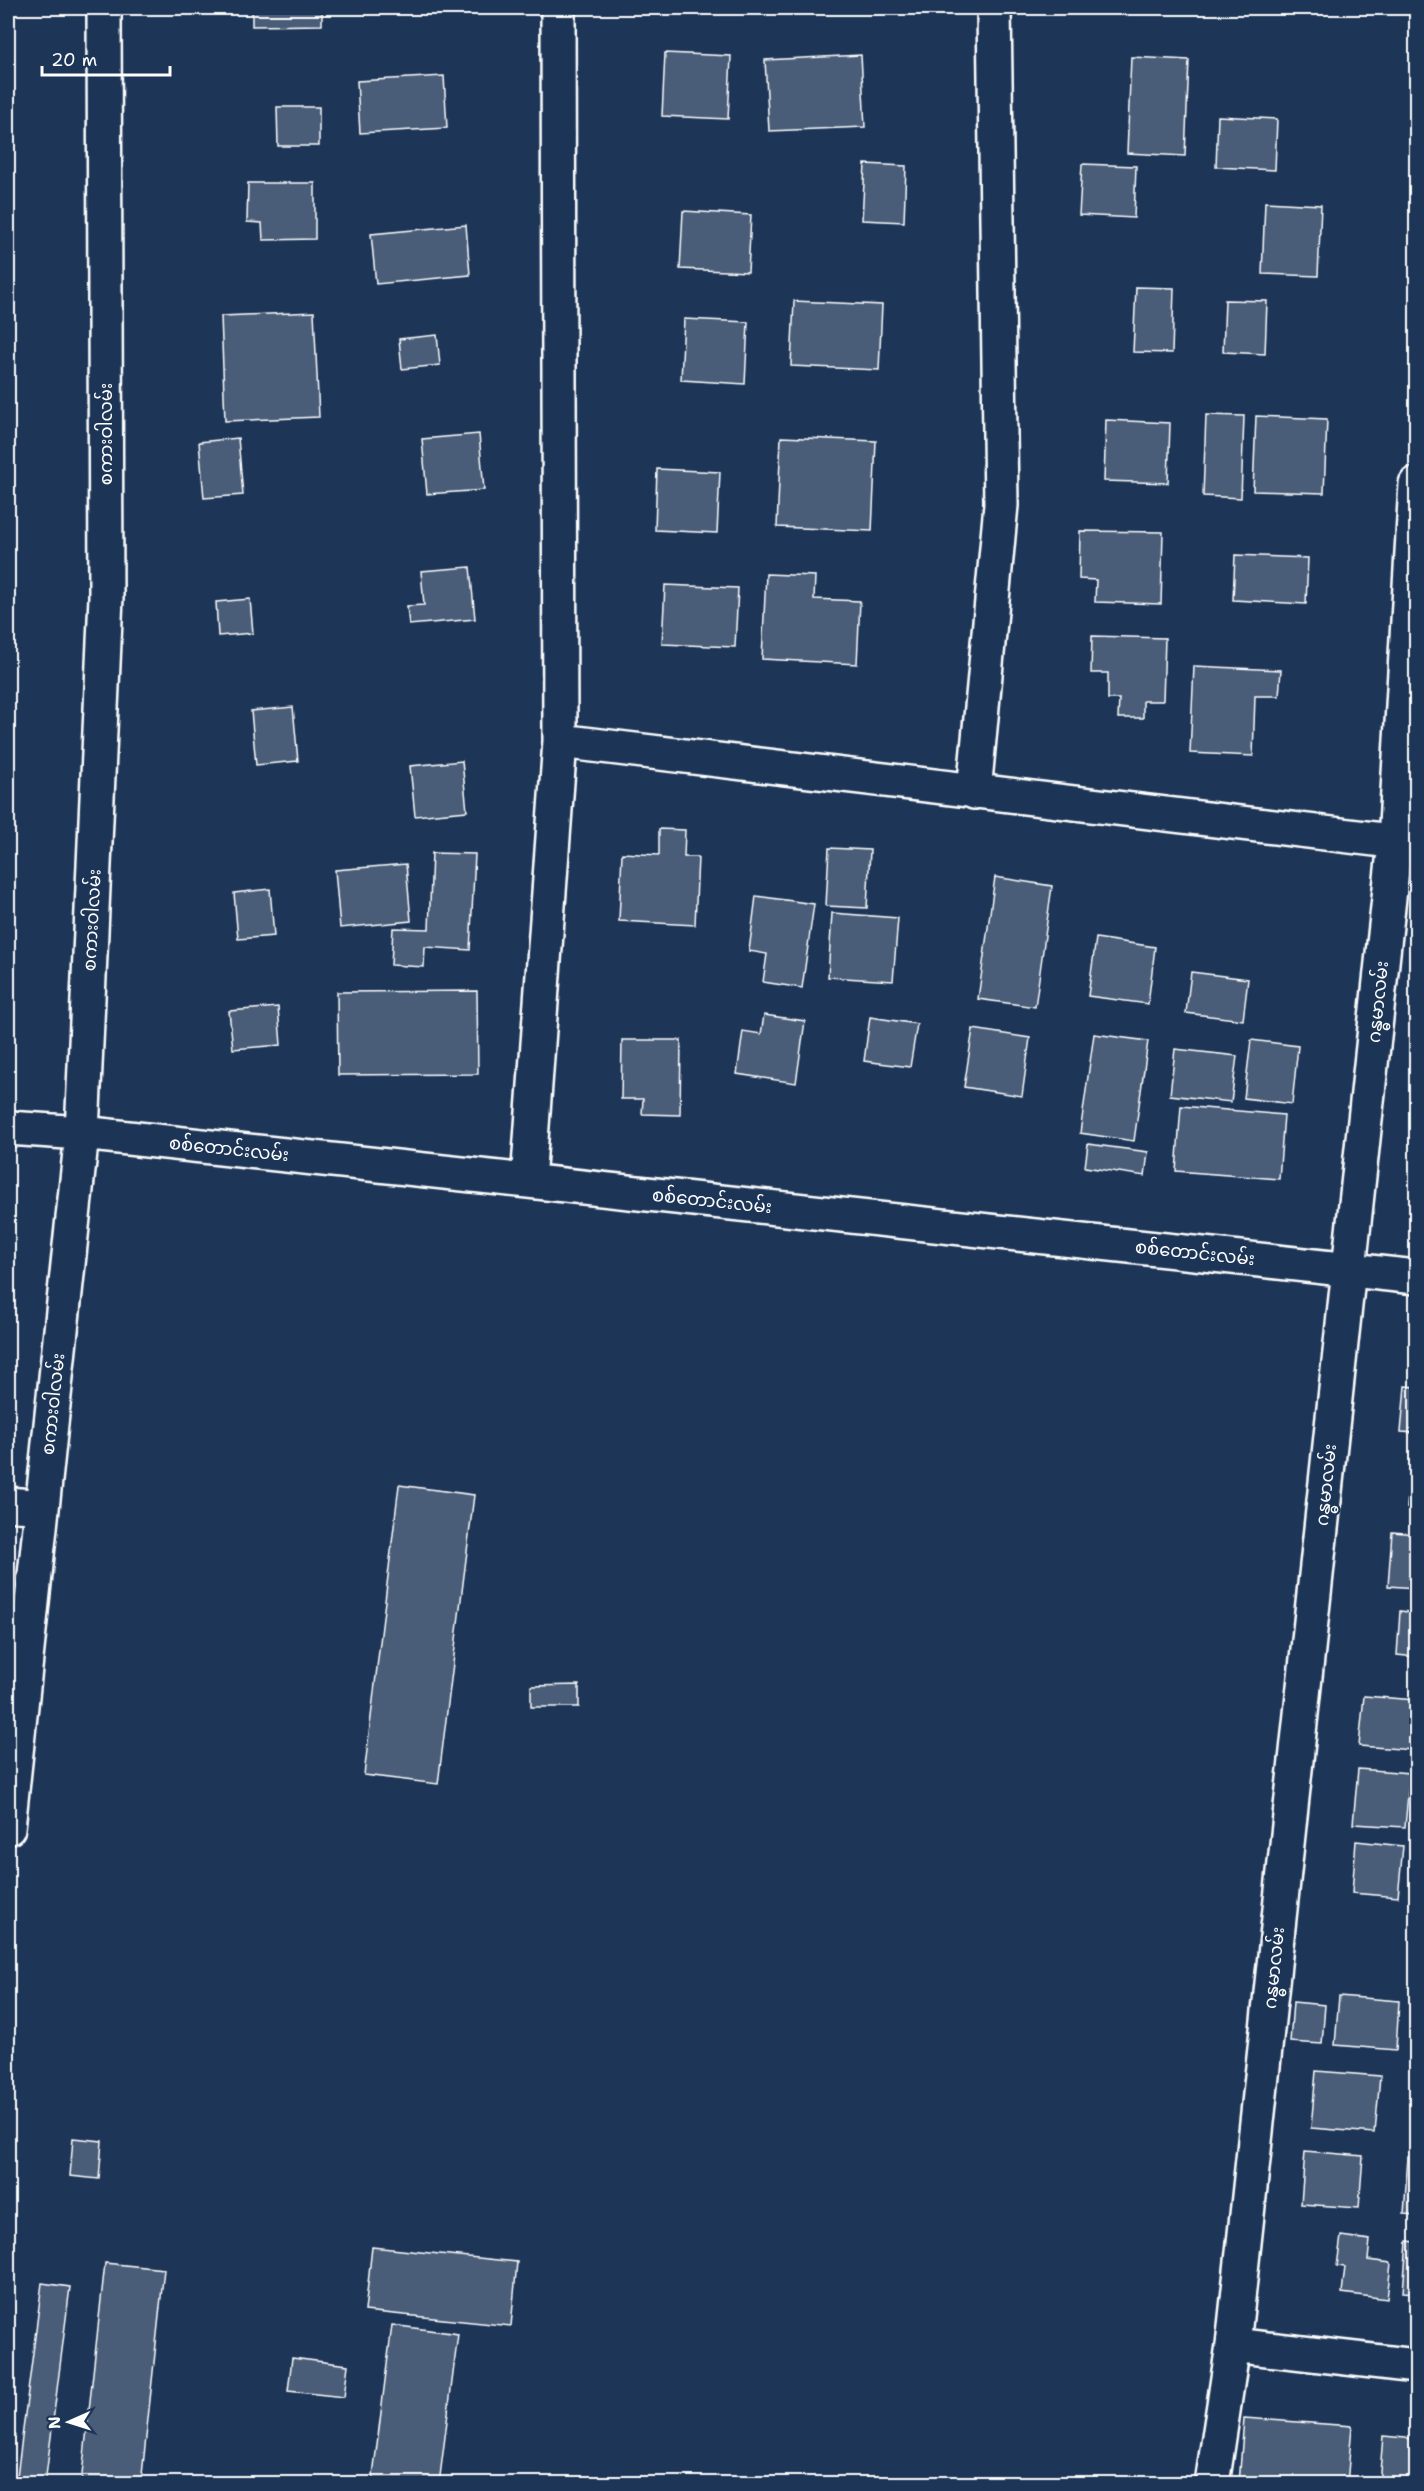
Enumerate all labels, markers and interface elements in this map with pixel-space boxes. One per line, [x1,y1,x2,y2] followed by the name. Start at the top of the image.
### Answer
[42,39,170,77] scale bar
[51,48,97,72] text: 20 m
[93,383,118,485] street label: စကားဝါလမ်း
[76,868,107,972] street label: စကားဝါလမ်း
[1361,960,1398,1045] street label: ဂန္ဓမာလမ်း
[168,1130,290,1167] street label: စစ်တောင်းလမ်း
[651,1182,773,1219] street label: စစ်တောင်းလမ်း
[1134,1234,1256,1271] street label: စစ်တောင်းလမ်း
[35,1352,70,1456] street label: စကားဝါလမ်း
[1309,1443,1346,1528] street label: ဂန္ဓမာလမ်း
[1257,1926,1294,2011] street label: ဂန္ဓမာလမ်း
[39,2392,99,2452] north arrow
[44,2416,65,2430] text: N

